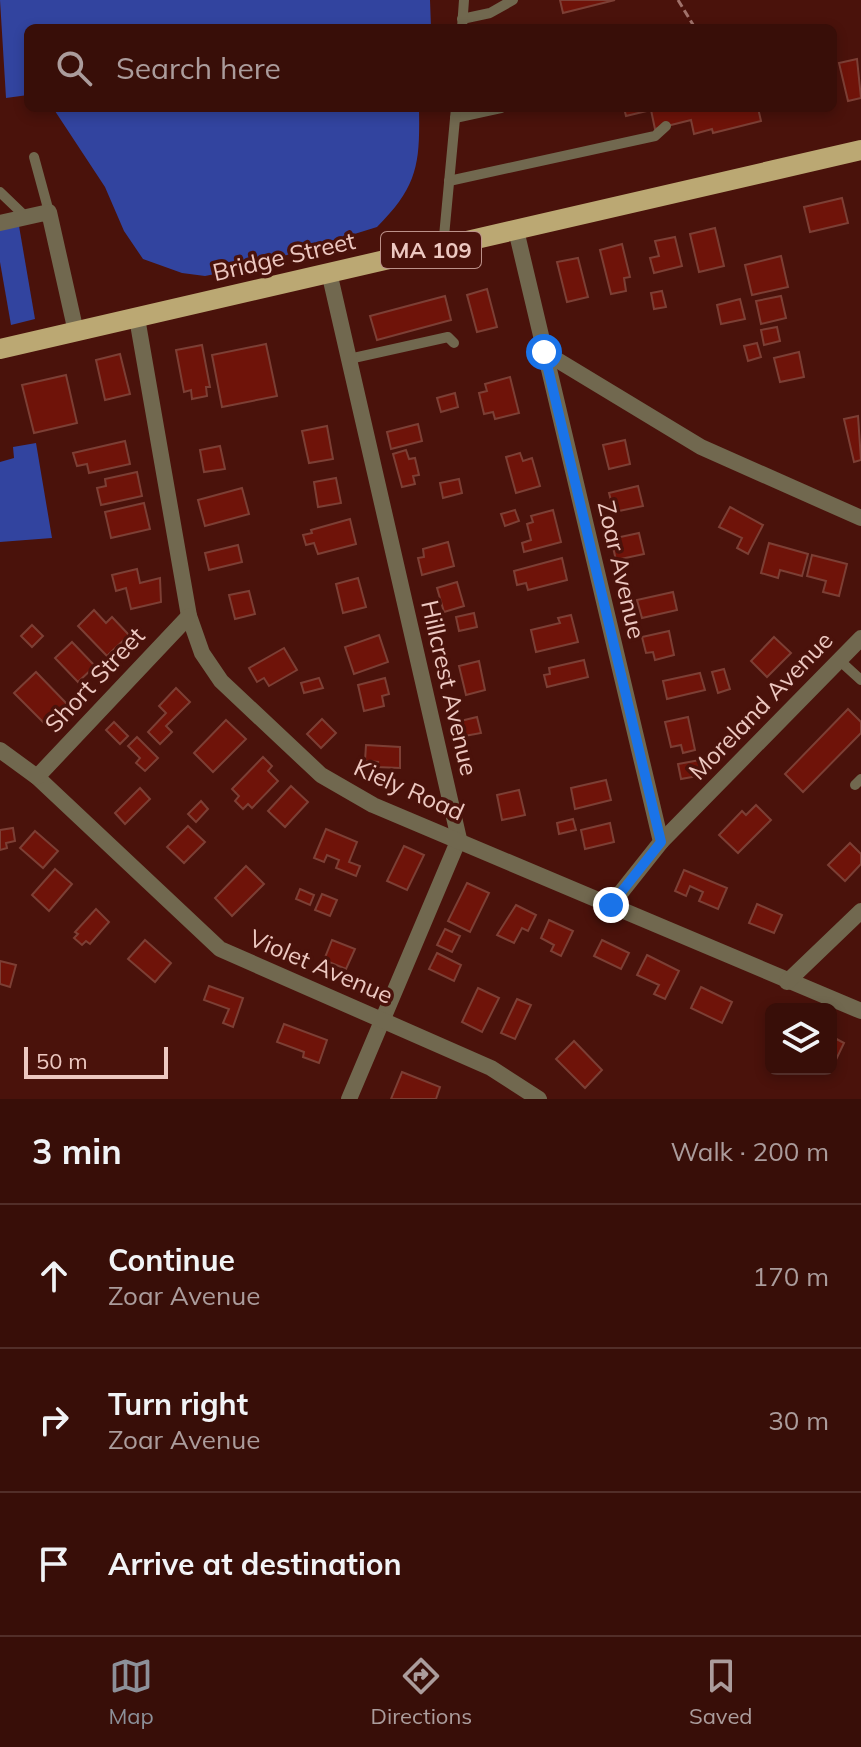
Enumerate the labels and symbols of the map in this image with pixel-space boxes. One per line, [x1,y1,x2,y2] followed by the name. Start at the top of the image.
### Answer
[210,225,358,287] street label: Bridge Street
[381,232,481,268] road number: MA 109
[526,334,562,370] route start
[592,498,652,642] street label: Zoar Avenue
[415,597,485,778] street label: Hillcrest Avenue
[38,620,151,738] street label: Short Street
[682,625,839,786] street label: Moreland Avenue
[350,751,469,827] street label: Kiely Road
[593,887,629,923] route end
[245,922,398,1010] street label: Violet Avenue
[24,1043,168,1079] scale bar

